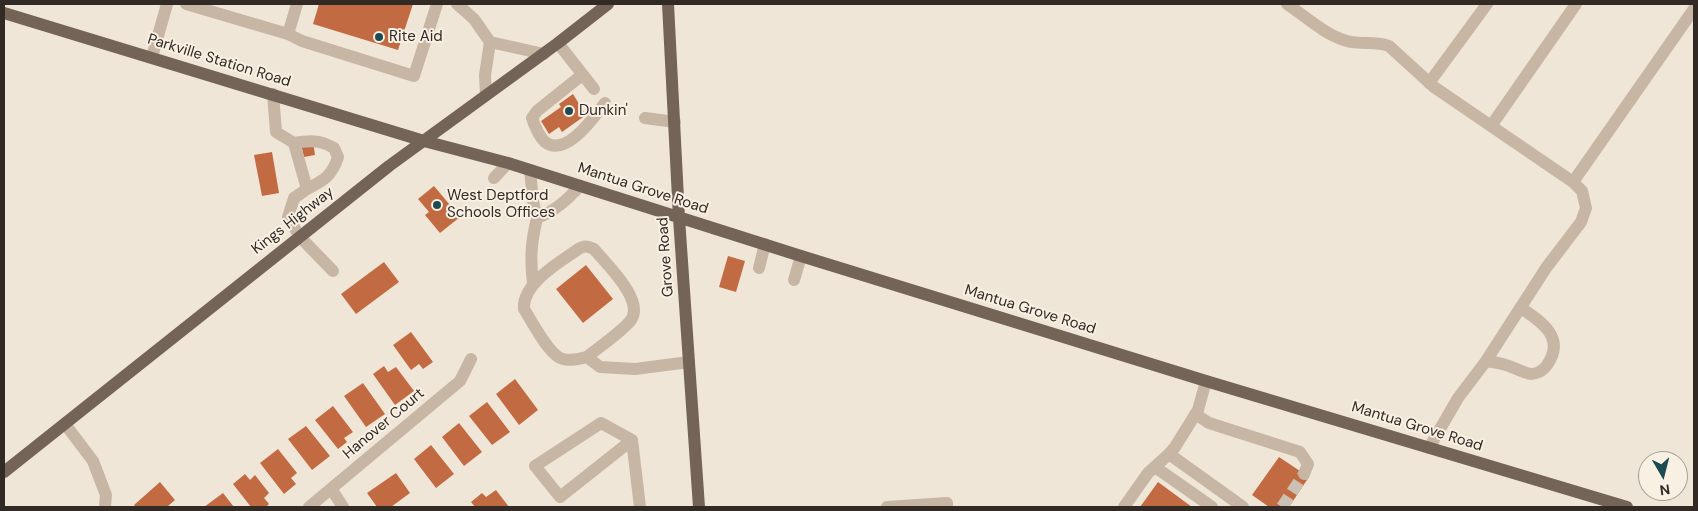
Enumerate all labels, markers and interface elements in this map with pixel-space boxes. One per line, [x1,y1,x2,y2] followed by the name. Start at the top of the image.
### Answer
[389,28,443,46] place label: Rite Aid
[145,31,293,91] street label: Parkville Station Road
[373,31,385,43] marker: Rite Aid
[579,102,628,120] place label: Dunkin'
[563,105,575,117] marker: Dunkin'
[575,159,711,219] street label: Mantua Grove Road
[248,183,338,259] street label: Kings Highway
[447,187,555,222] place label: West Deptford Schools Offices
[431,199,443,211] marker: West Deptford Schools Offices
[654,216,678,298] street label: Grove Road
[962,281,1098,339] street label: Mantua Grove Road
[340,385,428,463] street label: Hanover Court
[1349,398,1485,456] street label: Mantua Grove Road
[1638,451,1688,501] north arrow
[1659,480,1671,499] text: N

